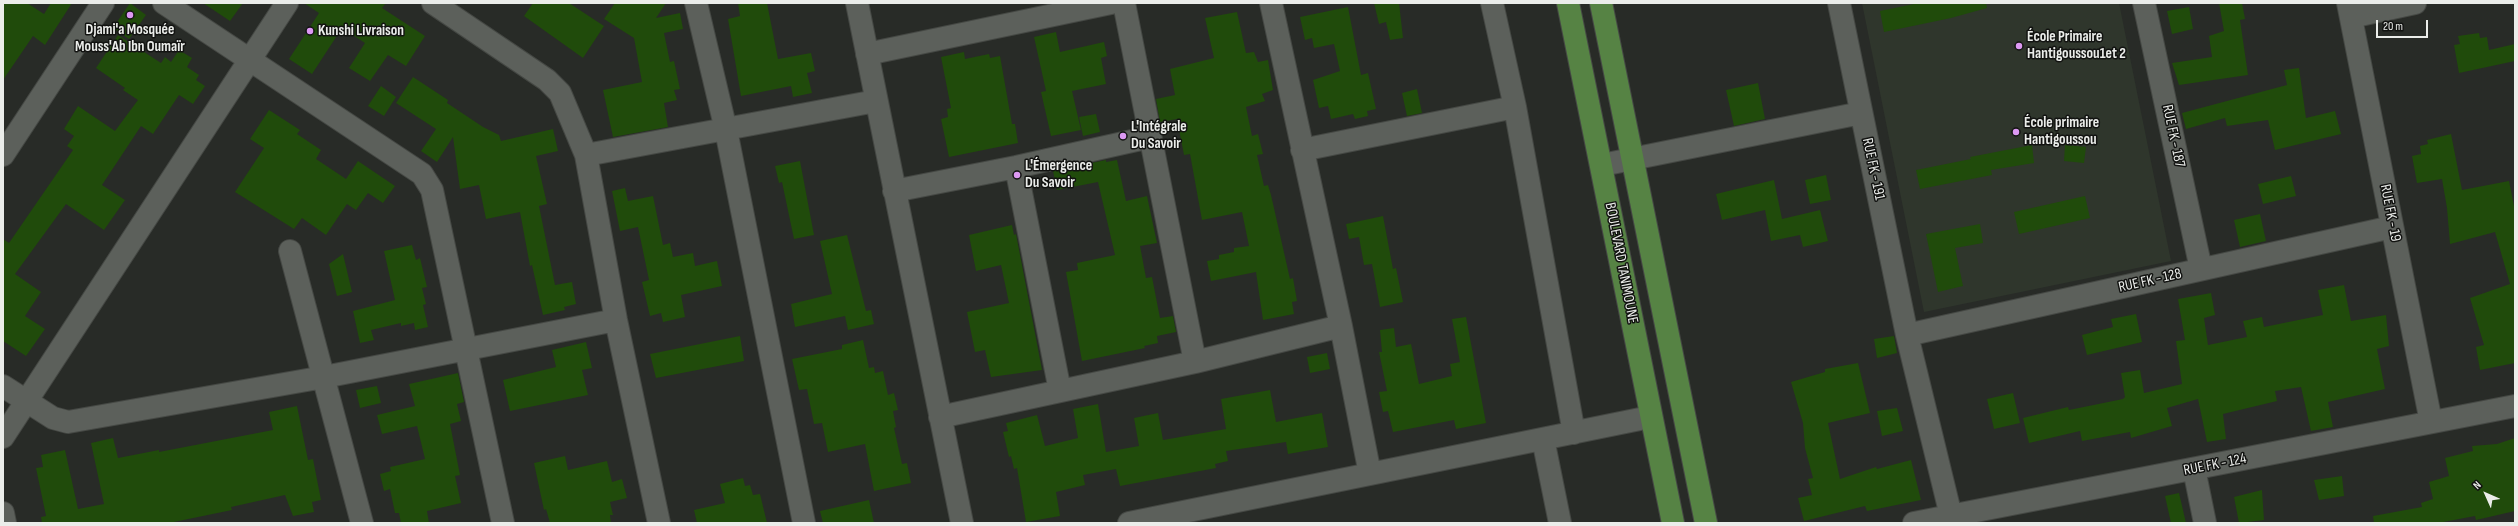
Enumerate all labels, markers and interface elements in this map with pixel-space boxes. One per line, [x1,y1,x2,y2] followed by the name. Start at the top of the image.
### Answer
[125,10,135,20] marker: Djami'a Mosquée Mouss'Ab Ibn Oumaïr
[2378,12,2430,38] scale bar
[2383,19,2403,34] text: 20 m
[75,21,185,56] place label: Djami'a Mosquée Mouss'Ab Ibn Oumaïr
[318,22,404,40] place label: Kunshi Livraison
[305,26,315,36] marker: Kunshi Livraison
[2027,28,2126,63] place label: École Primaire Hantigoussou1et 2
[2014,41,2024,51] marker: École Primaire Hantigoussou1et 2
[2158,103,2188,169] street label: RUE FK - 187
[2024,114,2099,149] place label: École primaire Hantigoussou
[1131,118,1187,153] place label: L'Intégrale Du Savoir
[2011,127,2021,137] marker: École primaire Hantigoussou
[1118,131,1128,141] marker: L'Intégrale Du Savoir
[1858,136,1888,202] street label: RUE FK - 191
[1025,157,1092,192] place label: L'Émergence Du Savoir
[1012,170,1022,180] marker: L'Émergence Du Savoir
[2376,183,2404,243] street label: RUE FK - 19
[1600,201,1642,325] street label: BOULEVARD TANIMOUNE
[2117,265,2183,297] street label: RUE FK - 128
[2182,450,2248,480] street label: RUE FK - 124
[2466,474,2506,514] north arrow
[2470,478,2484,492] text: N

